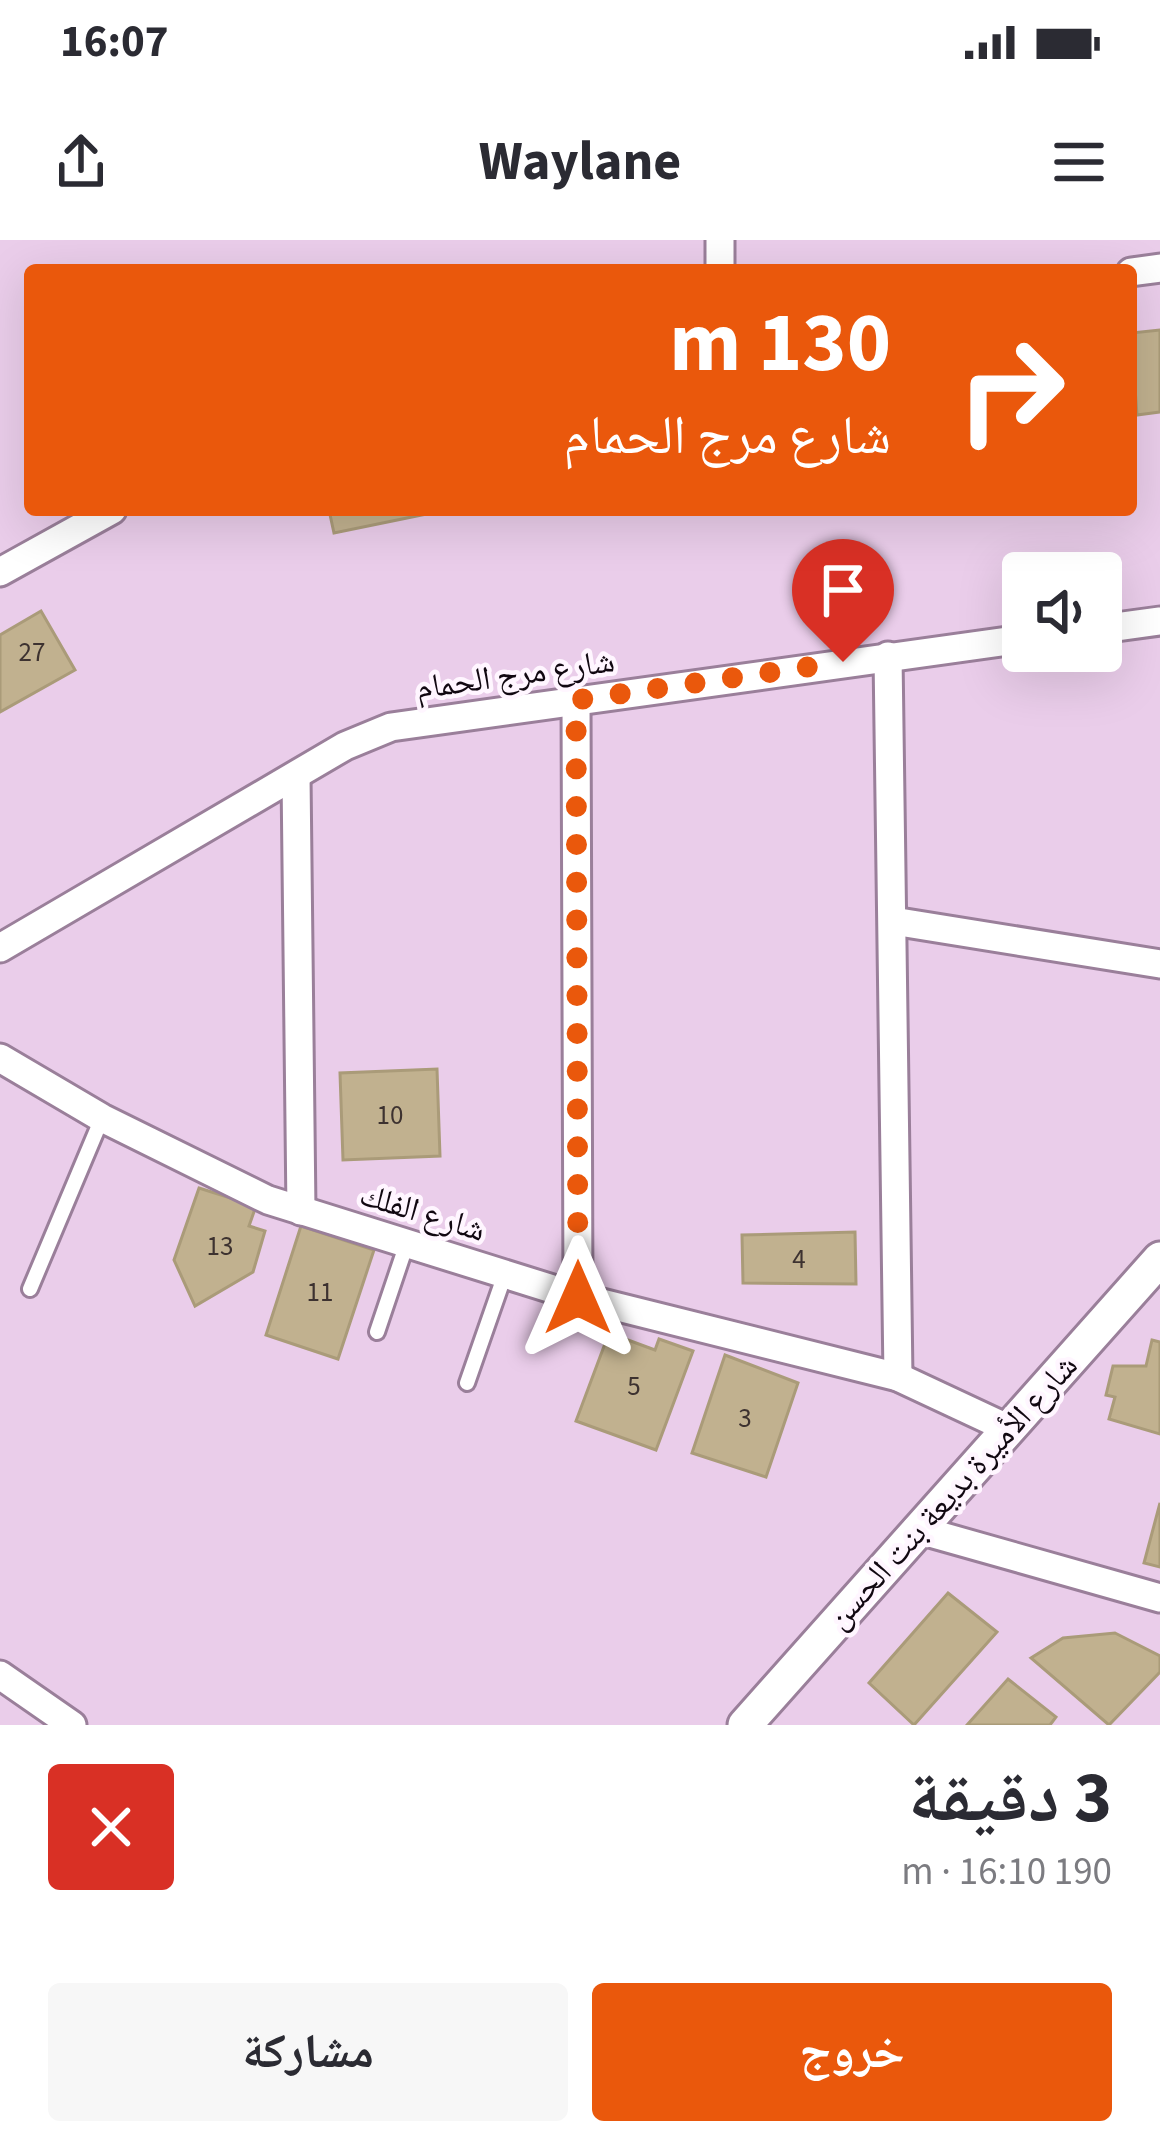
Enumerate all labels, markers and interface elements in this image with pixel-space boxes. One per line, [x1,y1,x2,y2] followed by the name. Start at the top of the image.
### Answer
[60,10,169,74] text: 16:07
[479,124,681,201] text: Waylane
[48,129,114,195] icon: share
[1046,129,1112,195] icon: menu
[669,284,891,404] text: 130 m
[933,312,1089,468] icon: right
[563,398,891,475] text: شارع مرج الحمام
[792,539,894,662] pin
[1002,552,1122,672] map controls
[1002,552,1122,672] button: sound
[810,557,876,623] icon: arrive
[19,633,45,672] house number: 27
[413,637,618,712] street label: شارع مرج الحمام
[377,1096,403,1135] house number: 10
[354,1171,491,1254] street label: شارع الفلك
[207,1227,233,1266] house number: 13
[515,1235,641,1361] position arrow
[792,1240,806,1279] house number: 4
[307,1273,333,1312] house number: 11
[816,1344,1089,1640] street label: شارع الأميرة بديعة بنت الحسن
[627,1367,641,1406] house number: 5
[738,1399,752,1438] house number: 3
[908,1747,1112,1850] text: 3 دقيقة
[48,1764,174,1890] button: close
[901,1844,1112,1900] text: 190 m · 16:10
[48,1983,568,2121] button: مشاركة
[592,1983,1112,2121] button: خروج

